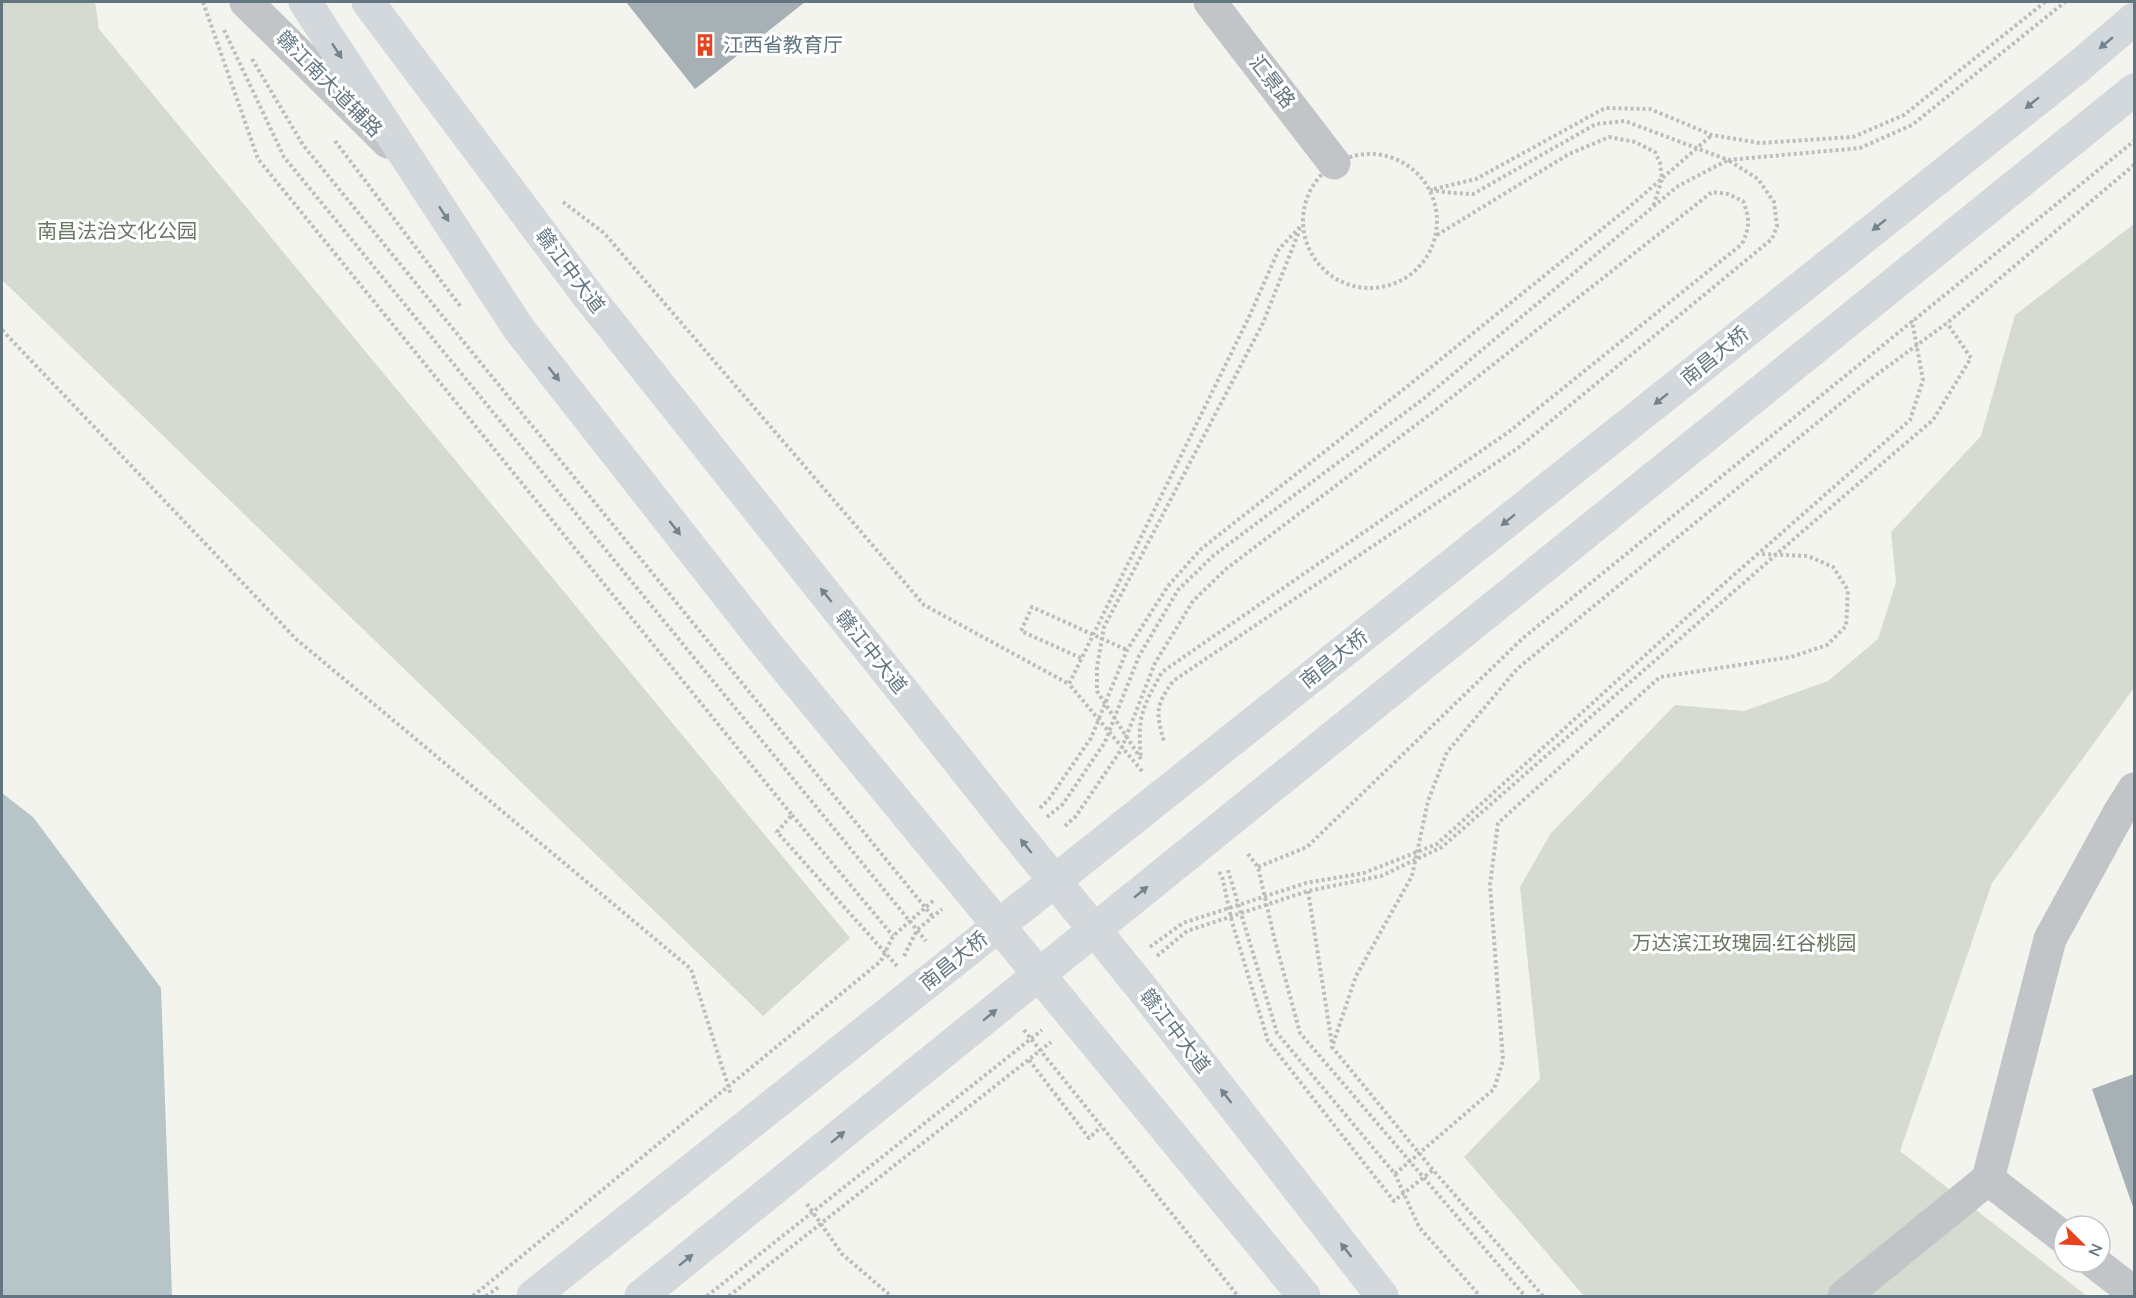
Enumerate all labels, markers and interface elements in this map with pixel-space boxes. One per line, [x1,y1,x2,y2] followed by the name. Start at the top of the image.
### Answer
[270,25,388,143] street label: 赣江南大道辅路
[692,32,718,58] building icon: 江西省教育厅
[723,32,843,59] place label: 江西省教育厅
[2098,37,2114,50] one-way arrow
[332,42,343,59] one-way arrow
[1243,50,1301,114] street label: 汇景路
[2024,97,2040,110] one-way arrow
[438,206,449,222] one-way arrow
[37,218,197,245] park label: 南昌法治文化公园
[1871,218,1887,231] one-way arrow
[529,223,611,319] street label: 赣江中大道
[1675,320,1755,392] street label: 南昌大桥
[548,367,560,382] one-way arrow
[1653,392,1669,405] one-way arrow
[1501,514,1516,526] one-way arrow
[668,520,680,535] one-way arrow
[820,587,832,602] one-way arrow
[829,605,913,699] street label: 赣江中大道
[1294,623,1374,695] street label: 南昌大桥
[1020,838,1033,853] one-way arrow
[1133,886,1149,899] one-way arrow
[914,925,994,997] street label: 南昌大桥
[1632,930,1856,957] park label: 万达滨江玫瑰园·红谷桃园
[1134,983,1216,1079] street label: 赣江中大道
[982,1009,997,1021] one-way arrow
[1221,1089,1233,1104] one-way arrow
[830,1131,846,1144] one-way arrow
[2052,1214,2112,1274] north arrow
[2082,1240,2107,1260] text: N
[1340,1243,1352,1258] one-way arrow
[678,1253,694,1266] one-way arrow

